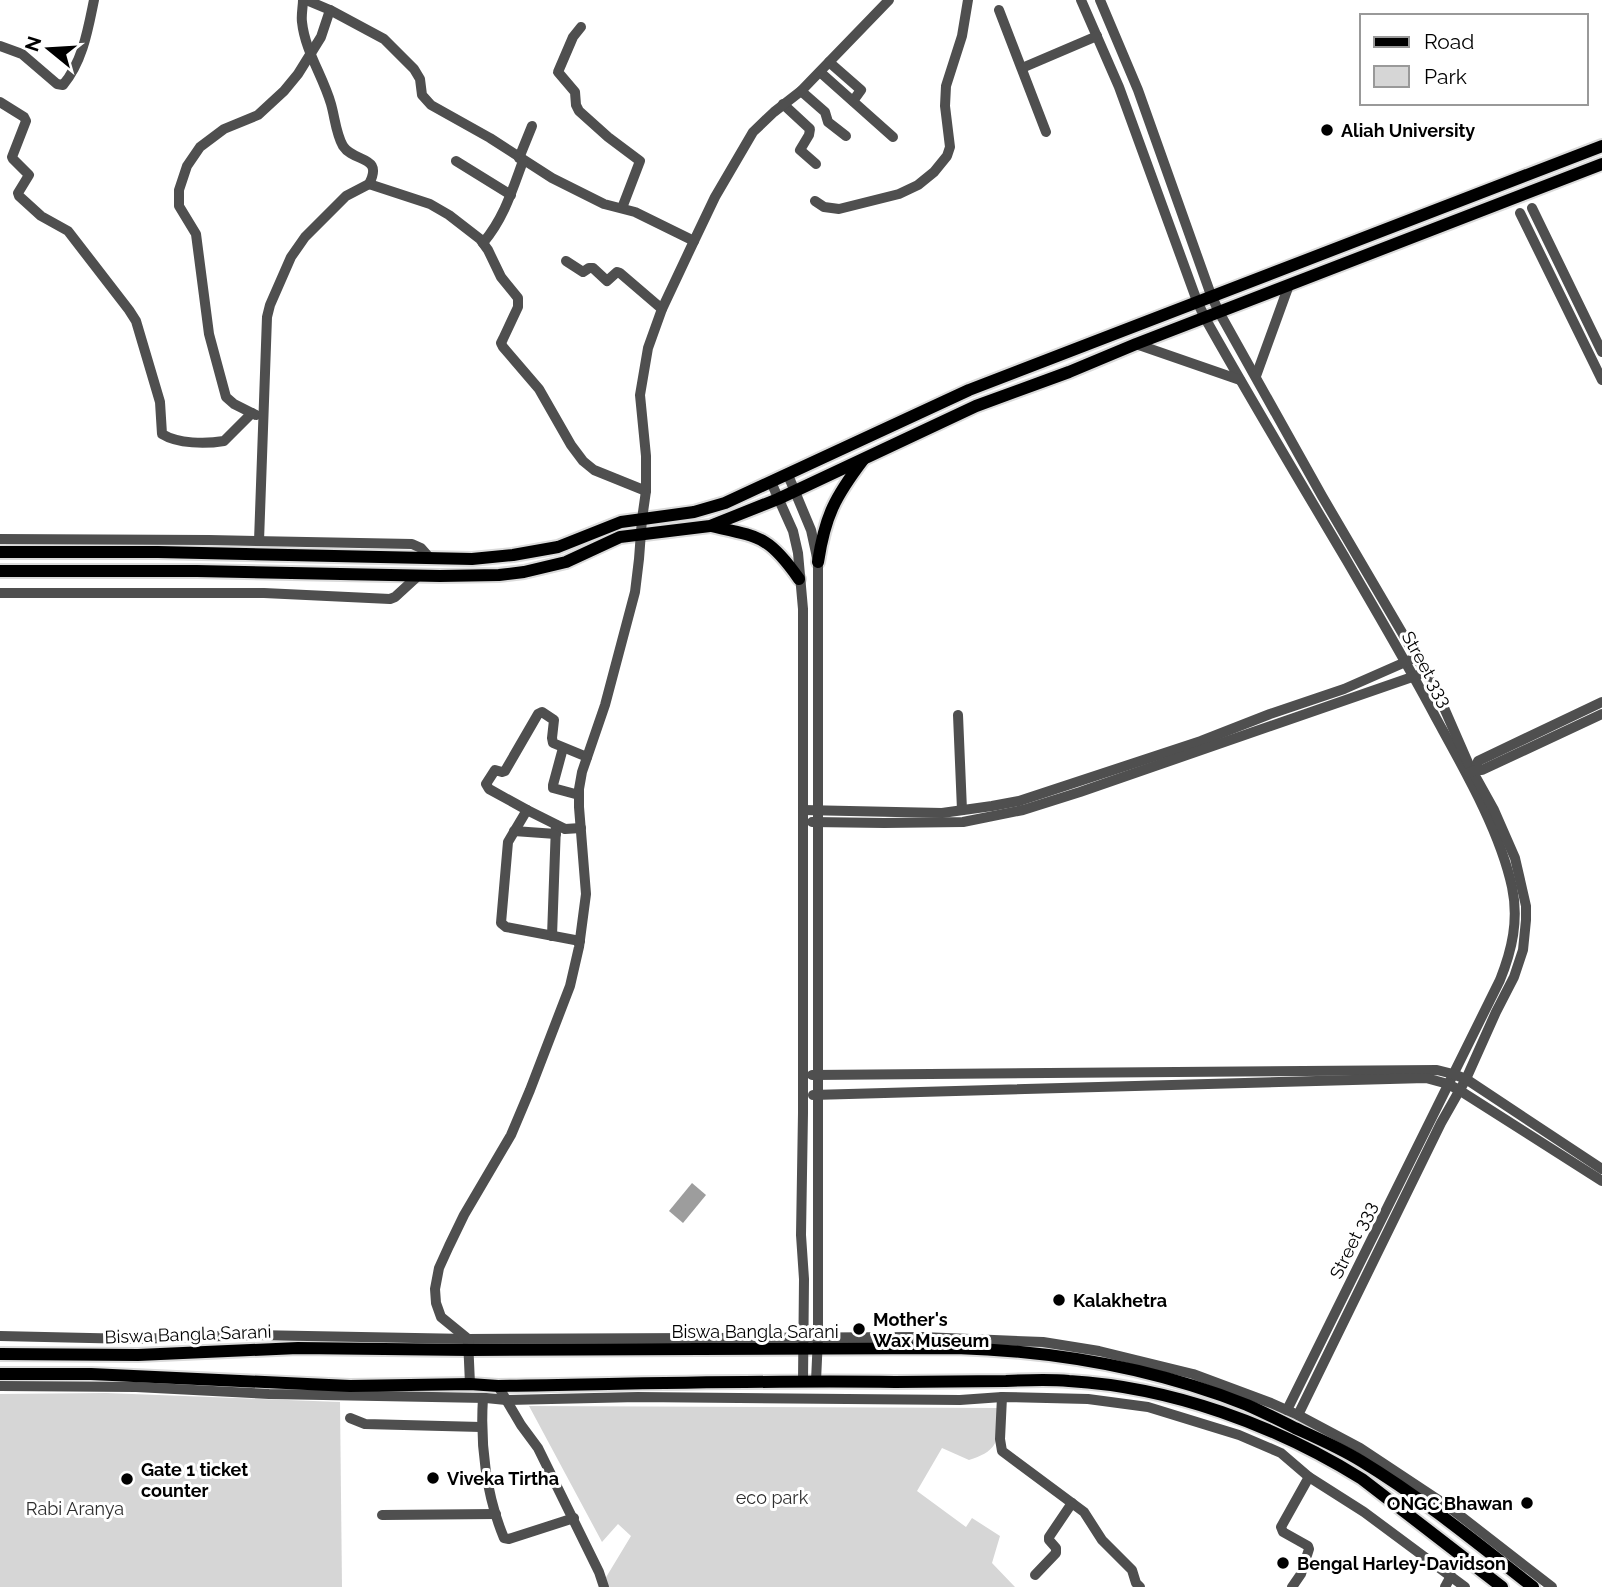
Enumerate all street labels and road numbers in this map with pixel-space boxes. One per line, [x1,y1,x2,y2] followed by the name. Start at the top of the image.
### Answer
[1398,627,1456,711] street label: Street 333
[1325,1198,1381,1282] street label: Street 333
[104,1321,272,1347] street label: Biswa Bangla Sarani
[671,1321,839,1342] street label: Biswa Bangla Sarani

